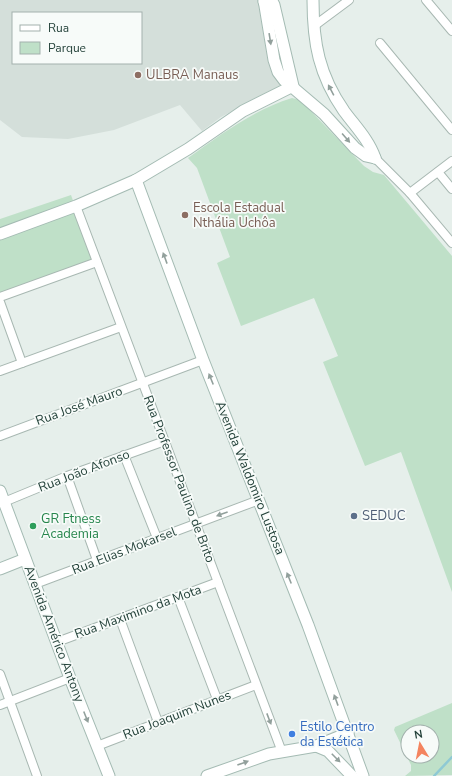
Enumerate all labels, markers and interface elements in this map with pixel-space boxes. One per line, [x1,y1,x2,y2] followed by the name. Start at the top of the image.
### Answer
[12,12,142,64] legend
[48,20,69,36] text: Rua
[267,32,273,45] one-way arrow
[48,40,86,56] text: Parque
[146,66,239,84] place label: ULBRA Manaus
[133,70,143,80] marker: ULBRA Manaus
[328,84,335,95] one-way arrow
[342,133,351,143] one-way arrow
[193,199,285,232] place label: Escola Estadual Nthália Uchôa
[180,210,190,220] marker: Escola Estadual Nthália Uchôa
[162,251,168,263] one-way arrow
[207,373,213,385] one-way arrow
[33,382,125,430] street label: Rua José Mauro
[139,393,219,565] street label: Rua Professor Paulino de Brito
[211,398,289,558] street label: Avenida Waldomiro Lustosa
[36,445,132,497] street label: Rua João Afonso
[362,507,406,525] place label: SEDUC
[41,510,101,543] place label: GR Ftness Academia
[216,511,228,517] one-way arrow
[349,511,359,521] marker: SEDUC
[28,521,38,531] marker: GR Ftness Academia
[69,523,179,579] street label: Rua Elias Mokarsel
[20,563,89,705] street label: Avenida Américo Antony
[286,572,292,584] one-way arrow
[72,581,204,643] street label: Rua Maximino da Mota
[120,686,234,744] street label: Rua Joaquim Nunes
[332,694,338,706] one-way arrow
[83,712,89,724] one-way arrow
[267,713,273,725] one-way arrow
[300,718,375,751] place label: Estilo Centro da Estética
[400,724,440,764] north arrow
[413,727,424,743] text: N
[287,729,297,739] marker: Estilo Centro da Estética
[331,754,341,763] one-way arrow
[238,759,250,765] one-way arrow

